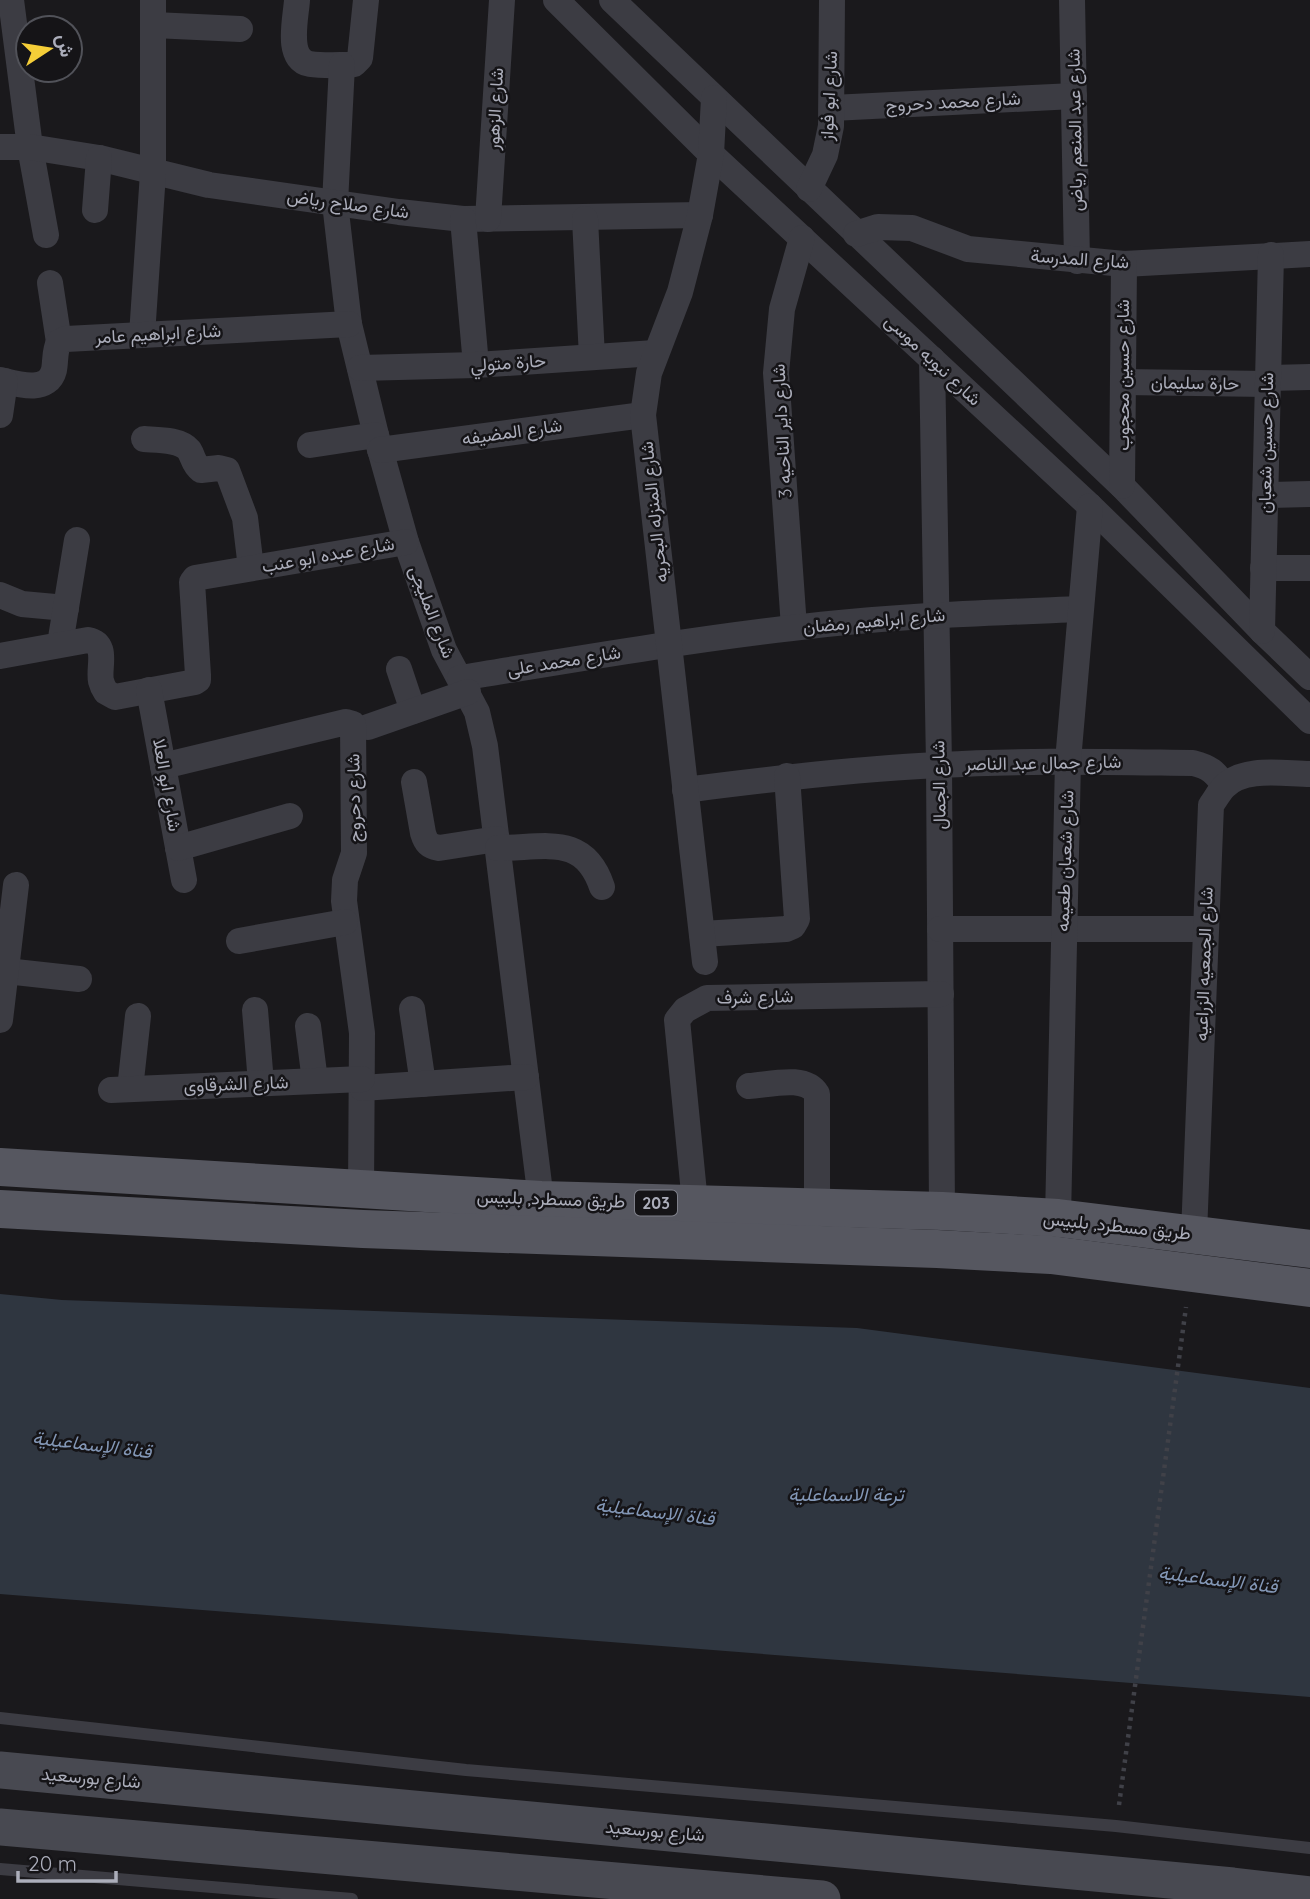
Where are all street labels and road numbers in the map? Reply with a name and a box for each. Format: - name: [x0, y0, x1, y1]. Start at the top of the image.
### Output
- street label: شارع عبد المنعم رياض: [1062, 49, 1088, 211]
- street label: شارع ابو فواز: [815, 50, 843, 143]
- street label: شارع الزهور: [481, 67, 509, 152]
- street label: شارع محمد دحروج: [885, 86, 1021, 118]
- street label: شارع صلاح رياض: [285, 184, 411, 224]
- street label: شارع المدرسة: [1030, 244, 1130, 274]
- street label: شارع حسين محجوب: [1111, 299, 1135, 451]
- street label: شارع نبويه موسى: [880, 309, 986, 411]
- street label: شارع ابراهيم عامر: [93, 319, 222, 349]
- street label: حارة متولي: [469, 348, 547, 381]
- street label: شارع داير الناحيه 3: [766, 363, 798, 499]
- street label: حارة سليمان: [1151, 370, 1239, 395]
- street label: شارع حسين شعبان: [1253, 372, 1279, 514]
- street label: شارع المضيفه: [460, 413, 564, 451]
- street label: شارع المنزله البحريه: [635, 440, 673, 584]
- street label: شارع عبده ابو عنب: [260, 532, 396, 578]
- street label: شارع المليجى: [403, 562, 461, 662]
- street label: شارع ابراهيم رمضان: [802, 603, 946, 639]
- street label: شارع محمد على: [506, 640, 622, 682]
- street label: شارع ابو العلا: [147, 737, 187, 833]
- street label: شارع الجمال: [926, 740, 952, 830]
- street label: شارع جمال عبد الناصر: [963, 750, 1122, 776]
- street label: شارع دحروج: [341, 754, 367, 842]
- street label: شارع شعبان طعيمه: [1051, 790, 1079, 932]
- street label: شارع الجمعيه الزراعيه: [1189, 886, 1219, 1042]
- street label: شارع شرف: [716, 984, 794, 1010]
- street label: شارع الشرقاوى: [183, 1070, 289, 1098]
- street label: طريق مسطرد, بلبيس: [476, 1184, 626, 1213]
- road number: 203: [635, 1190, 677, 1216]
- street label: طريق مسطرد, بلبيس: [1042, 1206, 1192, 1245]
- street label: شارع بورسعيد: [40, 1762, 142, 1794]
- street label: شارع بورسعيد: [604, 1815, 706, 1847]

